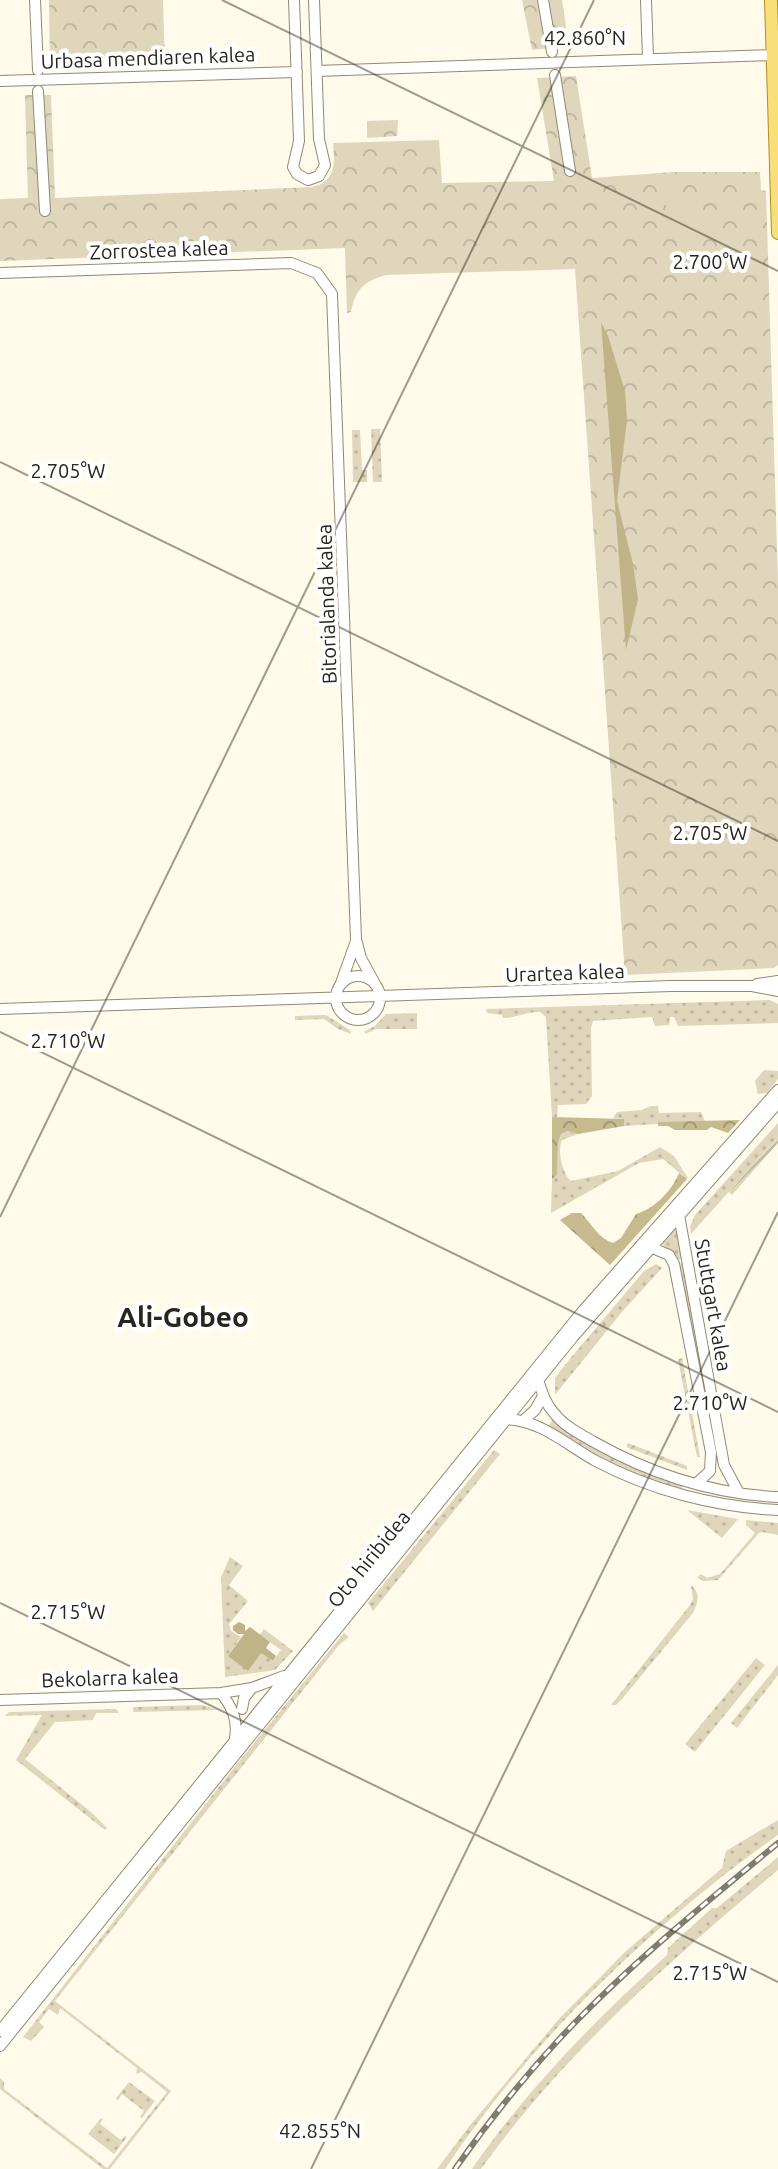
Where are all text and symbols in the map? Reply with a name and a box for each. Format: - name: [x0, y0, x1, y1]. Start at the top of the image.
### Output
- text: 42.860°N: [544, 26, 626, 49]
- street label: Urbasa mendiaren kalea: [40, 42, 256, 73]
- street label: Zorrostea kalea: [89, 236, 229, 263]
- text: 2.700°W: [673, 250, 747, 273]
- text: 2.705°W: [31, 459, 105, 482]
- street label: Bitorialanda kalea: [312, 524, 341, 685]
- text: 2.705°W: [673, 821, 747, 844]
- street label: Urartea kalea: [505, 959, 625, 986]
- text: 2.710°W: [31, 1029, 105, 1052]
- street label: Stuttgart kalea: [691, 1237, 736, 1373]
- district label: Ali-Gobeo: [117, 1301, 249, 1332]
- text: 2.710°W: [673, 1391, 747, 1414]
- street label: Oto hiribidea: [323, 1506, 415, 1612]
- text: 2.715°W: [31, 1600, 105, 1623]
- street label: Bekolarra kalea: [41, 1664, 179, 1691]
- text: 2.715°W: [673, 1961, 747, 1984]
- text: 42.855°N: [279, 2119, 361, 2142]

